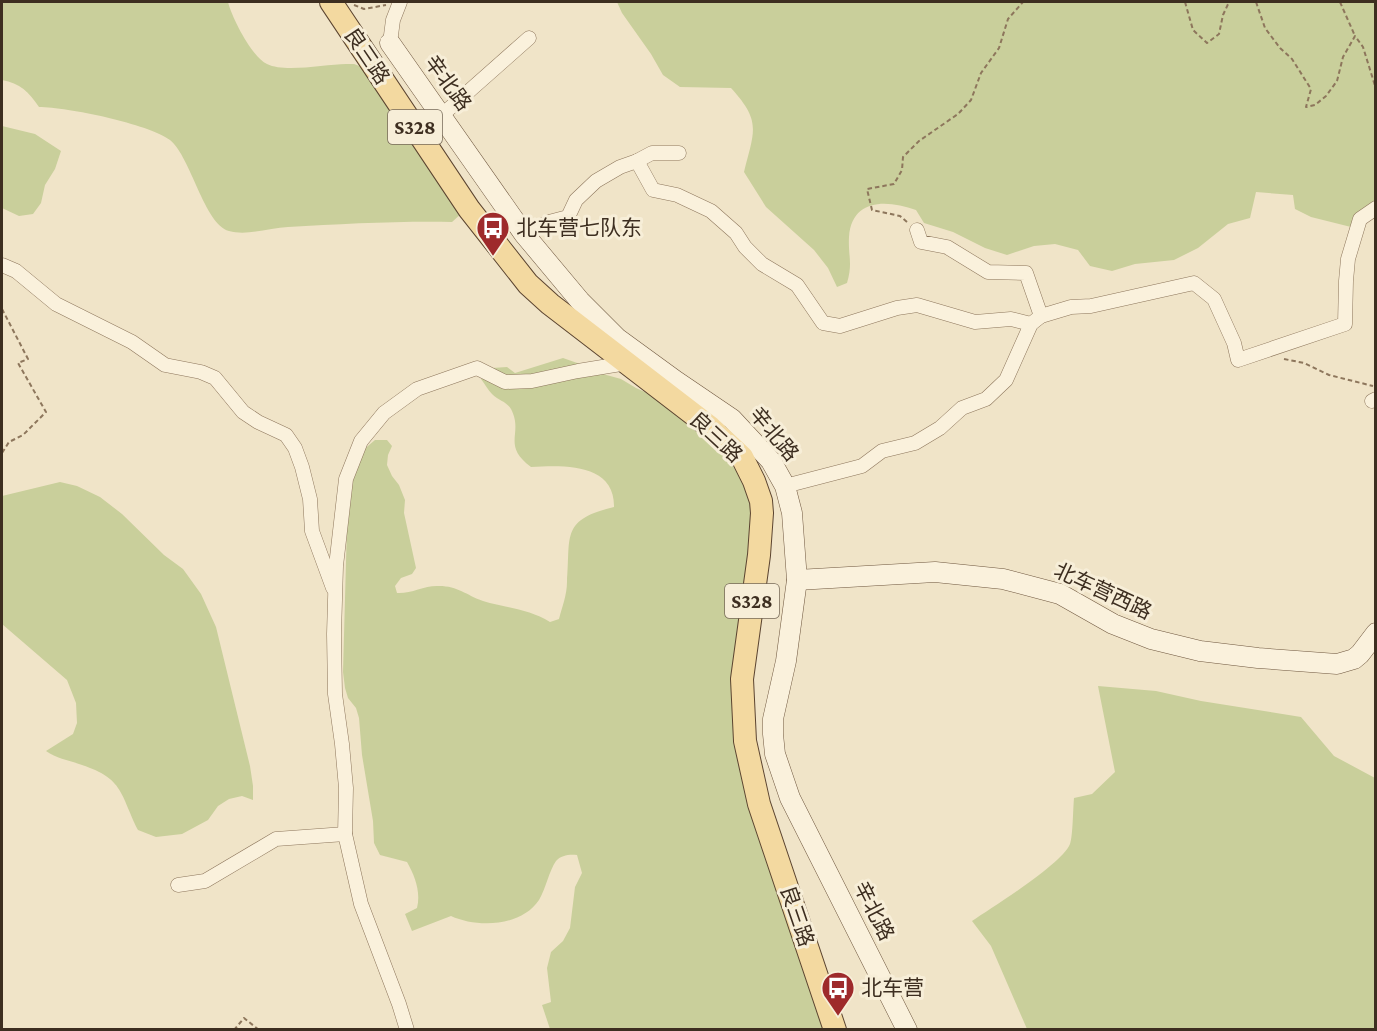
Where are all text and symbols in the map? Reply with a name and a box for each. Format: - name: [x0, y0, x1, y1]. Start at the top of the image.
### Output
- street label: 良三路: [339, 23, 395, 89]
- street label: 辛北路: [420, 50, 476, 116]
- road number: S328: [388, 110, 442, 144]
- bus stop icon: 北车营七队东: [475, 210, 511, 257]
- place label: 北车营七队东: [516, 216, 642, 240]
- street label: 辛北路: [745, 402, 803, 466]
- street label: 良三路: [685, 407, 747, 467]
- street label: 北车营西路: [1050, 558, 1156, 624]
- road number: S328: [725, 584, 779, 618]
- street label: 辛北路: [849, 877, 899, 945]
- street label: 良三路: [775, 882, 819, 950]
- bus stop icon: 北车营: [820, 970, 856, 1017]
- place label: 北车营: [861, 976, 924, 1000]

